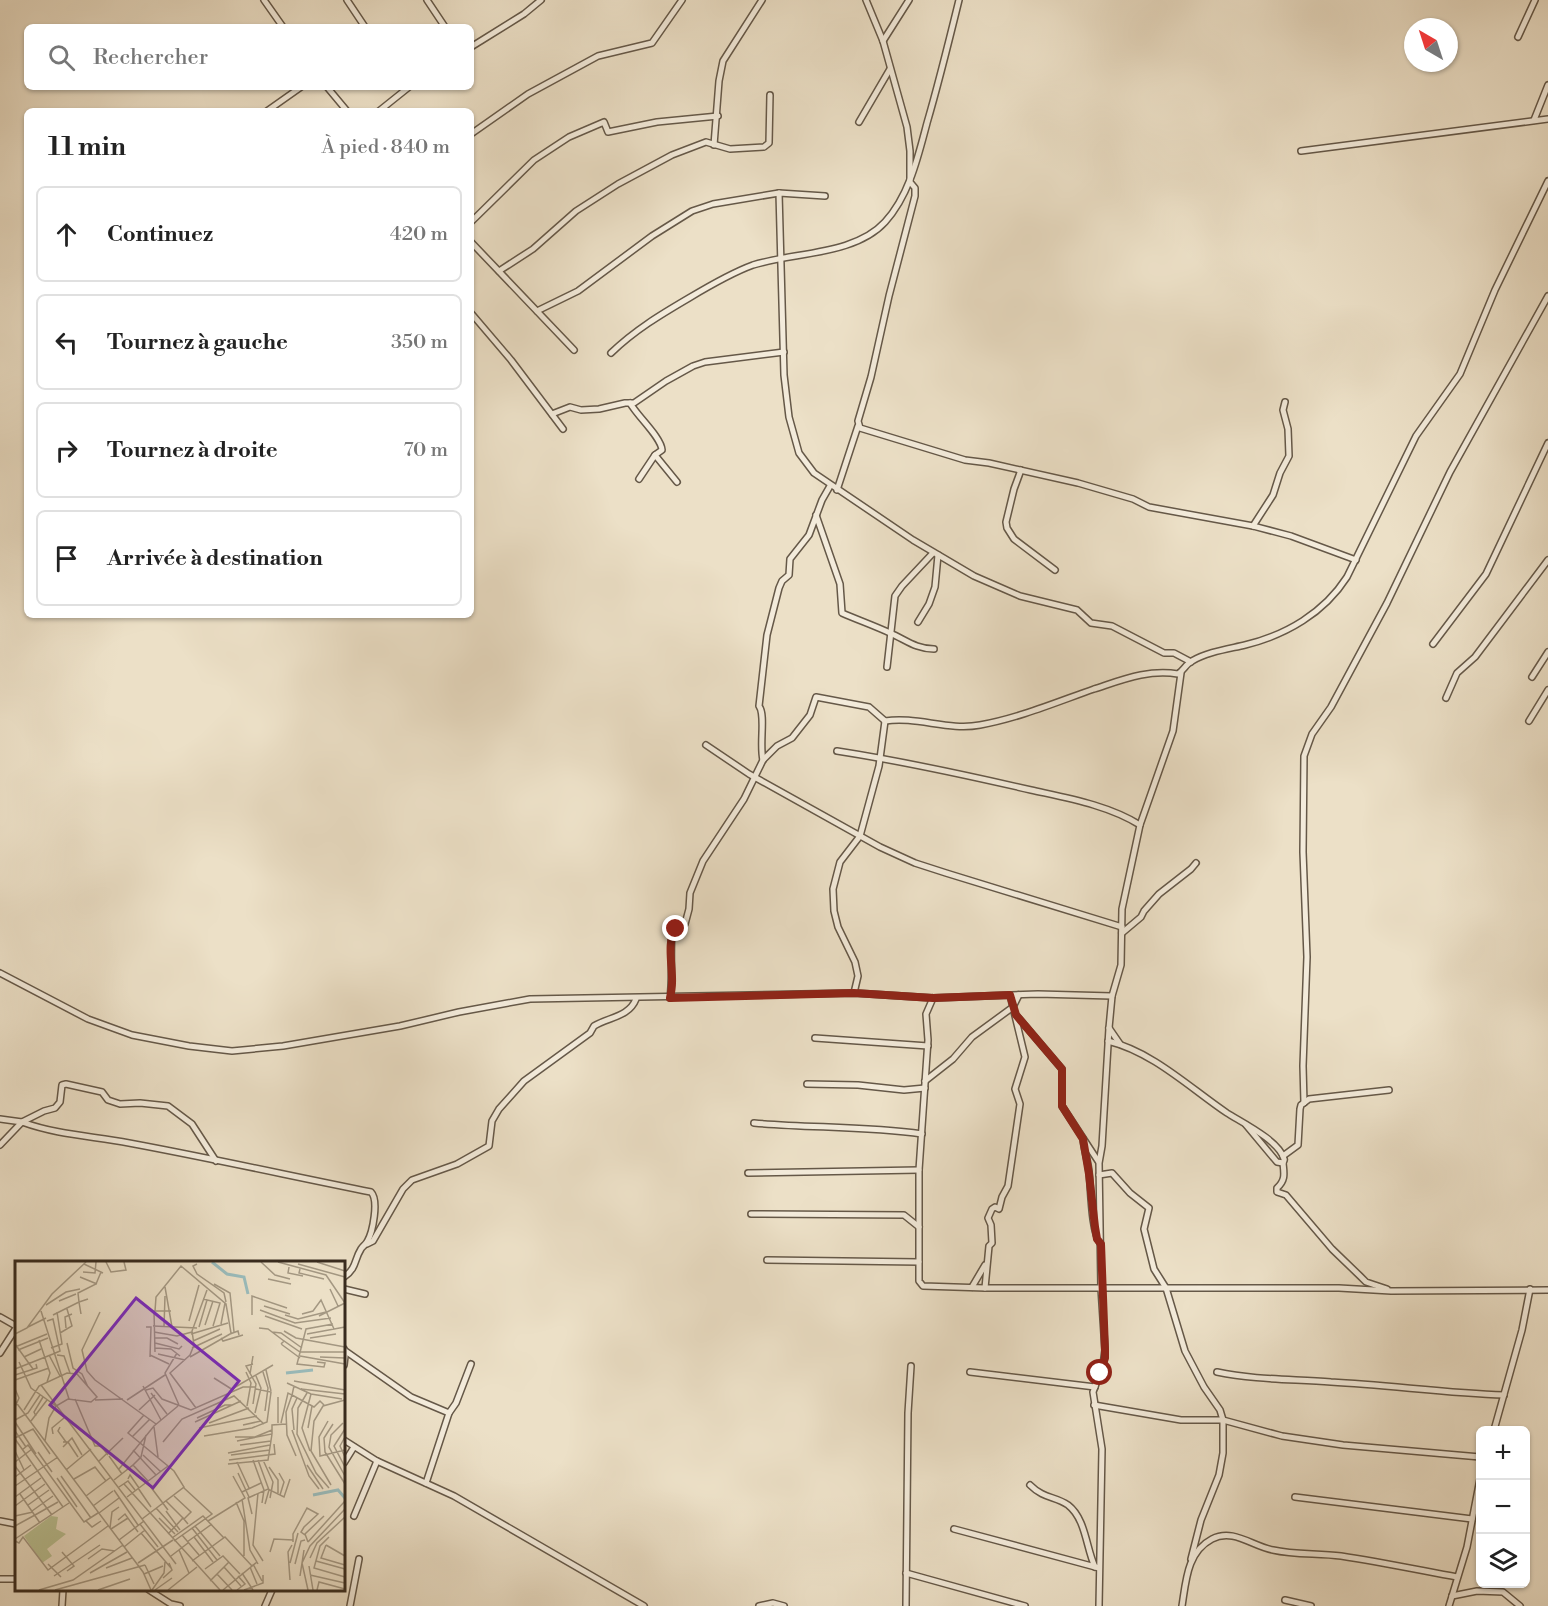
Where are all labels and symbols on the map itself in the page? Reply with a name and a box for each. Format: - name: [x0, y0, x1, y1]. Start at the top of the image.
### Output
- north arrow: [1404, 18, 1458, 72]
- route end: [662, 915, 688, 941]
- inset map: [15, 1261, 345, 1591]
- route start: [1086, 1359, 1112, 1385]

